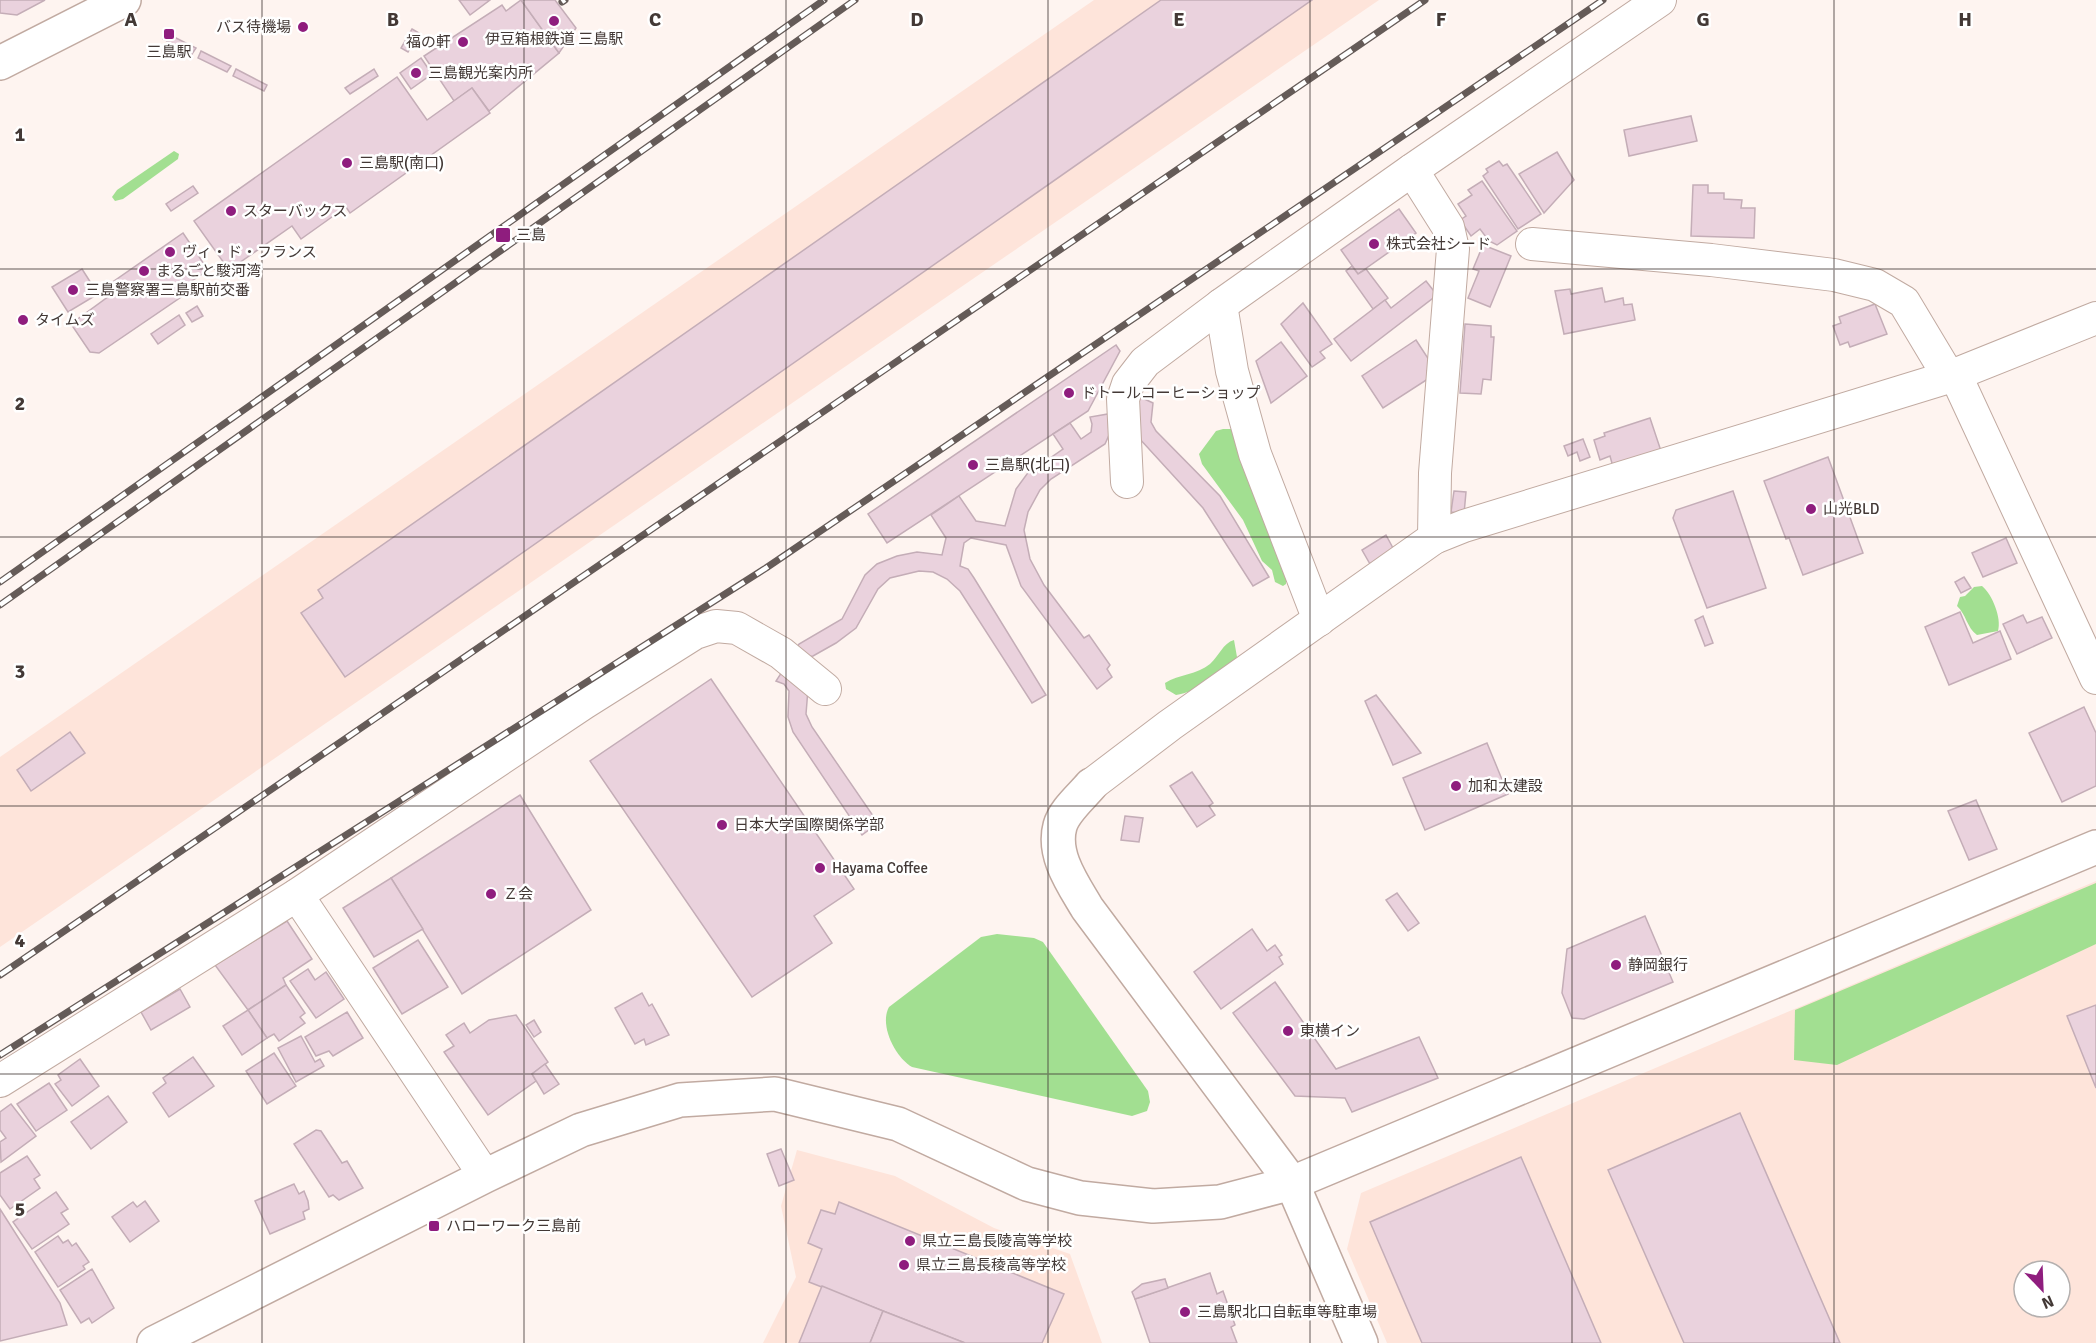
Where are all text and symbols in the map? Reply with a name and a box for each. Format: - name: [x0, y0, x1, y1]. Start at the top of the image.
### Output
- text: A: [125, 7, 138, 32]
- text: B: [387, 7, 399, 32]
- text: C: [649, 7, 661, 32]
- text: D: [910, 7, 924, 32]
- text: E: [1173, 7, 1185, 32]
- text: F: [1436, 7, 1447, 32]
- text: G: [1696, 7, 1710, 32]
- text: H: [1958, 7, 1972, 32]
- marker: 伊豆箱根鉄道 三島駅: [547, 14, 561, 28]
- place label: バス待機場: [216, 18, 291, 36]
- marker: バス待機場: [296, 20, 310, 34]
- marker: 三島駅: [162, 27, 176, 41]
- place label: 伊豆箱根鉄道 三島駅: [485, 30, 623, 48]
- place label: 福の軒: [406, 33, 451, 51]
- marker: 福の軒: [456, 35, 470, 49]
- place label: 三島駅: [146, 43, 192, 61]
- place label: 三島観光案内所: [428, 64, 533, 82]
- marker: 三島観光案内所: [409, 66, 423, 80]
- text: 1: [15, 122, 26, 147]
- place label: 三島駅(南口): [359, 154, 444, 172]
- marker: 三島駅(南口): [340, 156, 354, 170]
- place label: スターバックス: [243, 202, 347, 220]
- marker: スターバックス: [224, 204, 238, 218]
- marker: 三島: [494, 226, 512, 244]
- place label: 三島: [516, 226, 546, 244]
- place label: 株式会社シード: [1386, 235, 1491, 253]
- marker: 株式会社シード: [1367, 237, 1381, 251]
- place label: ヴィ・ド・フランス: [182, 243, 317, 261]
- marker: ヴィ・ド・フランス: [163, 245, 177, 259]
- place label: まるごと駿河湾: [156, 262, 261, 280]
- marker: まるごと駿河湾: [137, 264, 151, 278]
- place label: 三島警察署三島駅前交番: [85, 281, 250, 299]
- marker: 三島警察署三島駅前交番: [66, 283, 80, 297]
- place label: タイムズ: [35, 311, 95, 329]
- marker: タイムズ: [16, 313, 30, 327]
- place label: ドトールコーヒーショップ: [1081, 384, 1260, 402]
- marker: ドトールコーヒーショップ: [1062, 386, 1076, 400]
- text: 2: [15, 391, 25, 416]
- place label: 三島駅(北口): [985, 456, 1070, 474]
- marker: 三島駅(北口): [966, 458, 980, 472]
- place label: 山光BLD: [1823, 500, 1879, 518]
- marker: 山光BLD: [1804, 502, 1818, 516]
- text: 3: [15, 659, 25, 684]
- place label: 加和太建設: [1468, 777, 1543, 795]
- marker: 加和太建設: [1449, 779, 1463, 793]
- place label: 日本大学国際関係学部: [734, 816, 884, 834]
- marker: 日本大学国際関係学部: [715, 818, 729, 832]
- place label: Hayama Coffee: [832, 859, 928, 877]
- marker: Hayama Coffee: [813, 861, 827, 875]
- place label: Ｚ会: [503, 885, 533, 903]
- marker: Ｚ会: [484, 887, 498, 901]
- text: 4: [15, 928, 26, 953]
- place label: 静岡銀行: [1628, 956, 1688, 974]
- marker: 静岡銀行: [1609, 958, 1623, 972]
- place label: 東横イン: [1300, 1022, 1360, 1040]
- marker: 東横イン: [1281, 1024, 1295, 1038]
- text: 5: [15, 1197, 25, 1222]
- place label: ハローワーク三島前: [446, 1217, 581, 1235]
- marker: ハローワーク三島前: [427, 1219, 441, 1233]
- place label: 県立三島長陵高等学校: [922, 1232, 1072, 1250]
- marker: 県立三島長陵高等学校: [903, 1234, 917, 1248]
- place label: 県立三島長稜高等学校: [916, 1256, 1066, 1274]
- marker: 県立三島長稜高等学校: [897, 1258, 911, 1272]
- north arrow: [2012, 1259, 2072, 1319]
- text: N: [2038, 1291, 2057, 1313]
- place label: 三島駅北口自転車等駐車場: [1197, 1303, 1377, 1321]
- marker: 三島駅北口自転車等駐車場: [1178, 1305, 1192, 1319]

